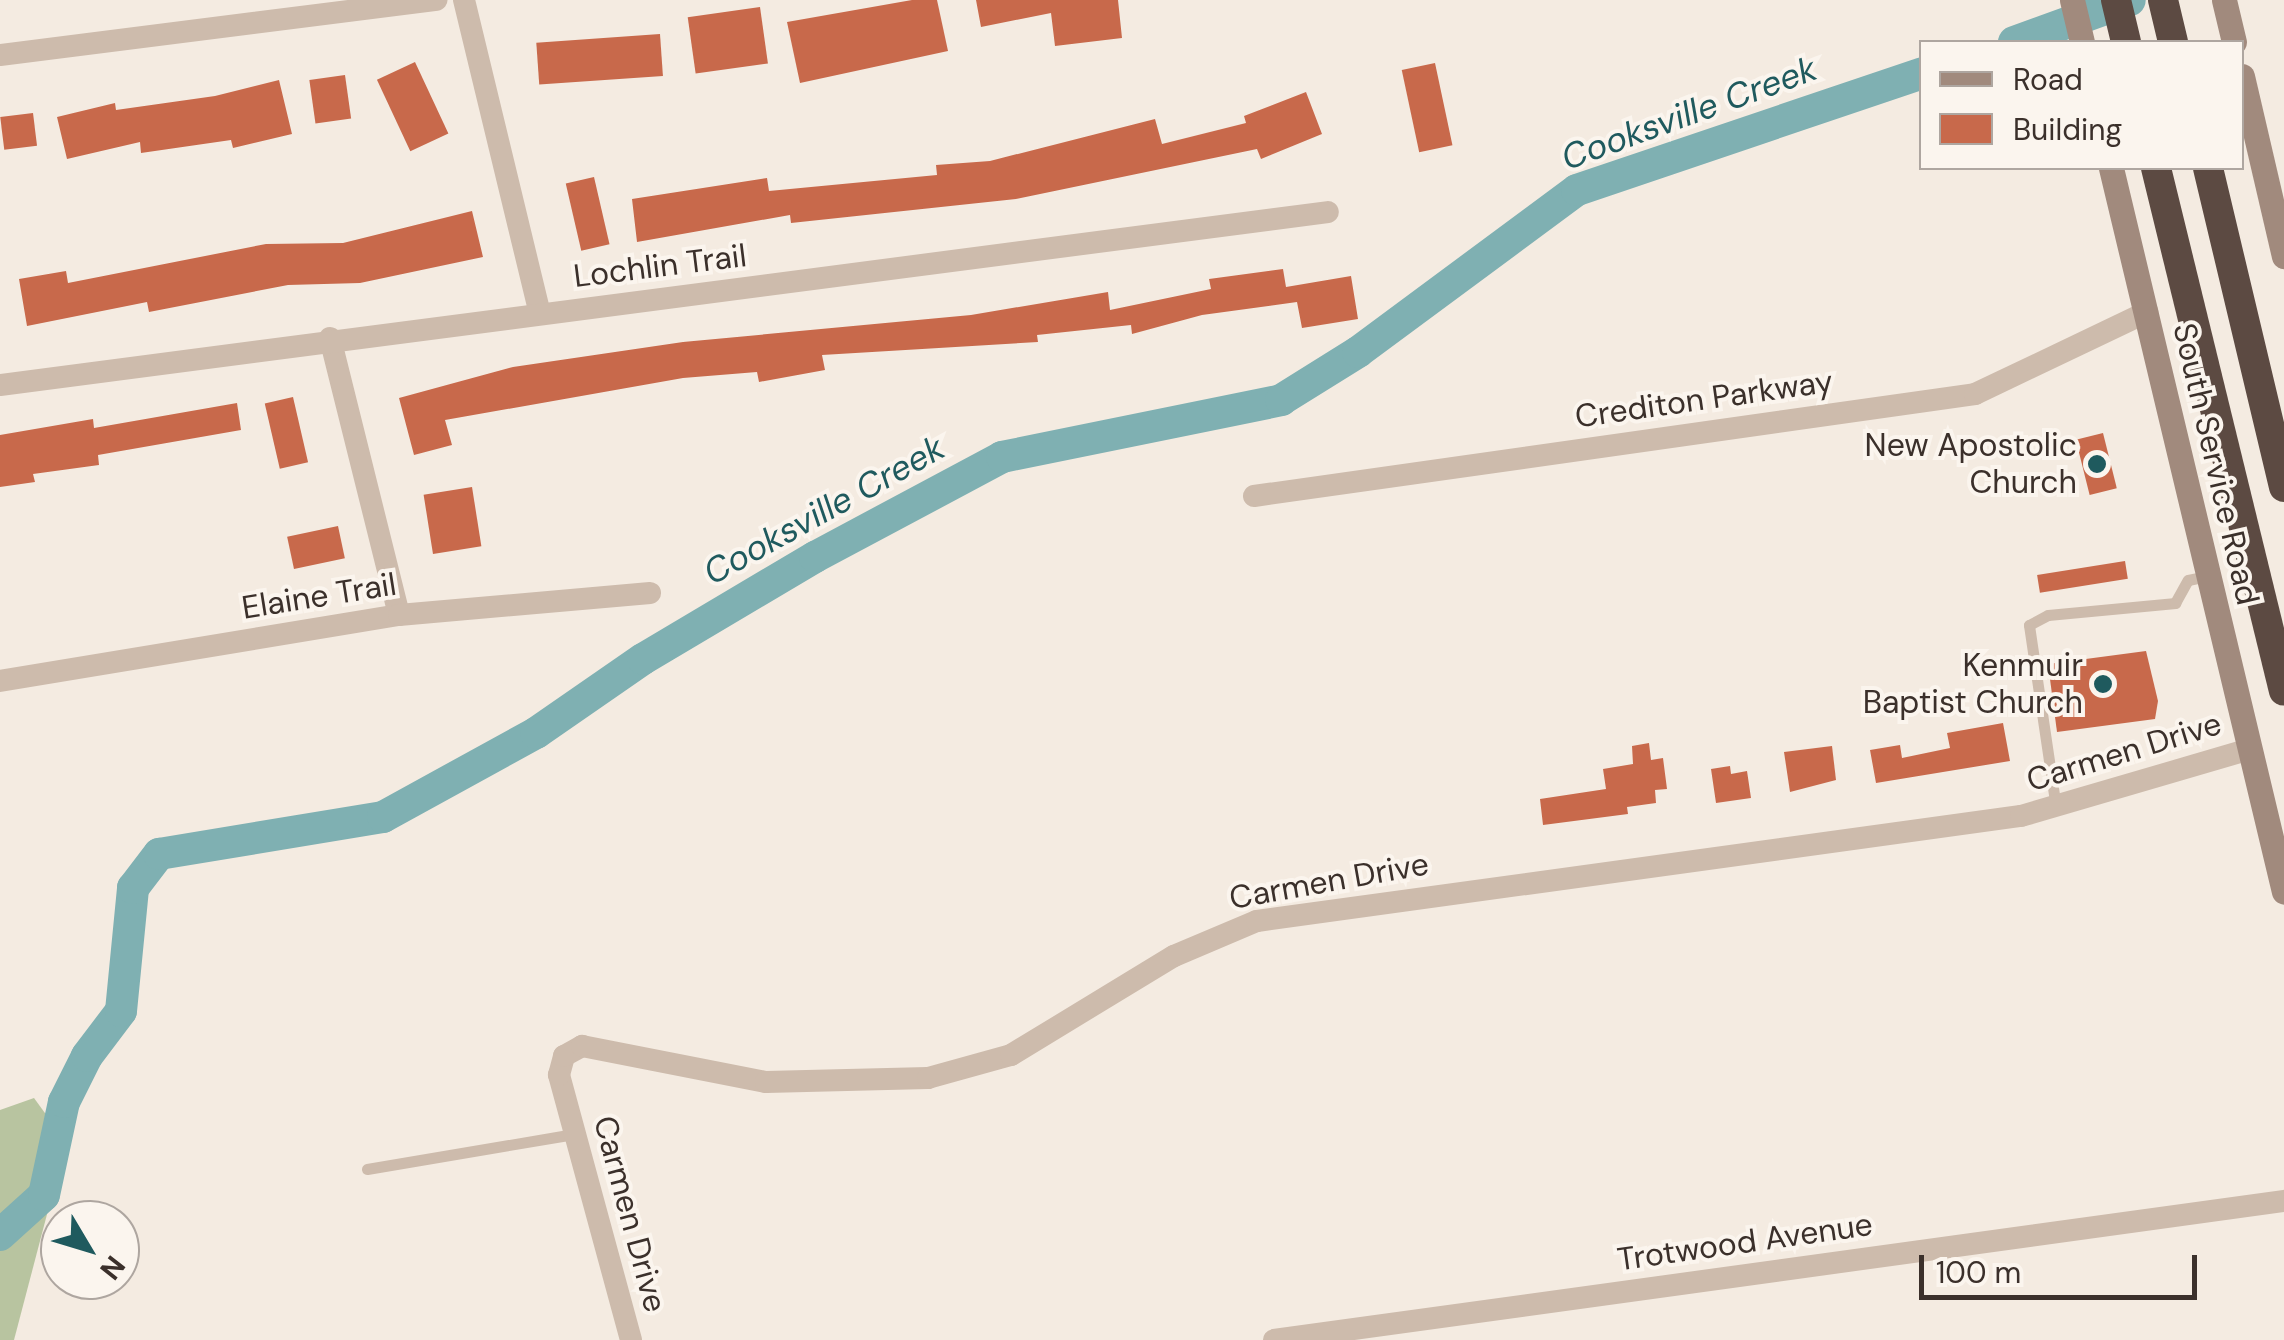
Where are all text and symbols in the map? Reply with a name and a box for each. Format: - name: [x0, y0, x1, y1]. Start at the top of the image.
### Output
- legend: [1919, 40, 2244, 170]
- water label: Cooksville Creek: [1555, 47, 1823, 179]
- text: Road: [2013, 60, 2083, 99]
- text: Building: [2013, 110, 2122, 149]
- street label: Lochlin Trail: [571, 236, 749, 296]
- street label: South Service Road: [2165, 319, 2267, 609]
- street label: Crediton Parkway: [1573, 362, 1835, 436]
- water label: Cooksville Creek: [696, 426, 952, 594]
- place label: New Apostolic Church: [1865, 427, 2077, 502]
- marker: New Apostolic Church: [2086, 453, 2108, 475]
- street label: Elaine Trail: [239, 565, 399, 627]
- place label: Kenmuir Baptist Church: [1863, 647, 2083, 722]
- marker: Kenmuir Baptist Church: [2092, 673, 2114, 695]
- street label: Carmen Drive: [2022, 704, 2226, 800]
- street label: Carmen Drive: [1226, 845, 1432, 917]
- street label: Carmen Drive: [585, 1112, 675, 1316]
- north arrow: [40, 1200, 140, 1300]
- street label: Trotwood Avenue: [1615, 1205, 1875, 1279]
- scale bar: [1924, 1235, 2202, 1297]
- text: N: [92, 1248, 133, 1287]
- text: 100 m: [1936, 1253, 2021, 1292]

